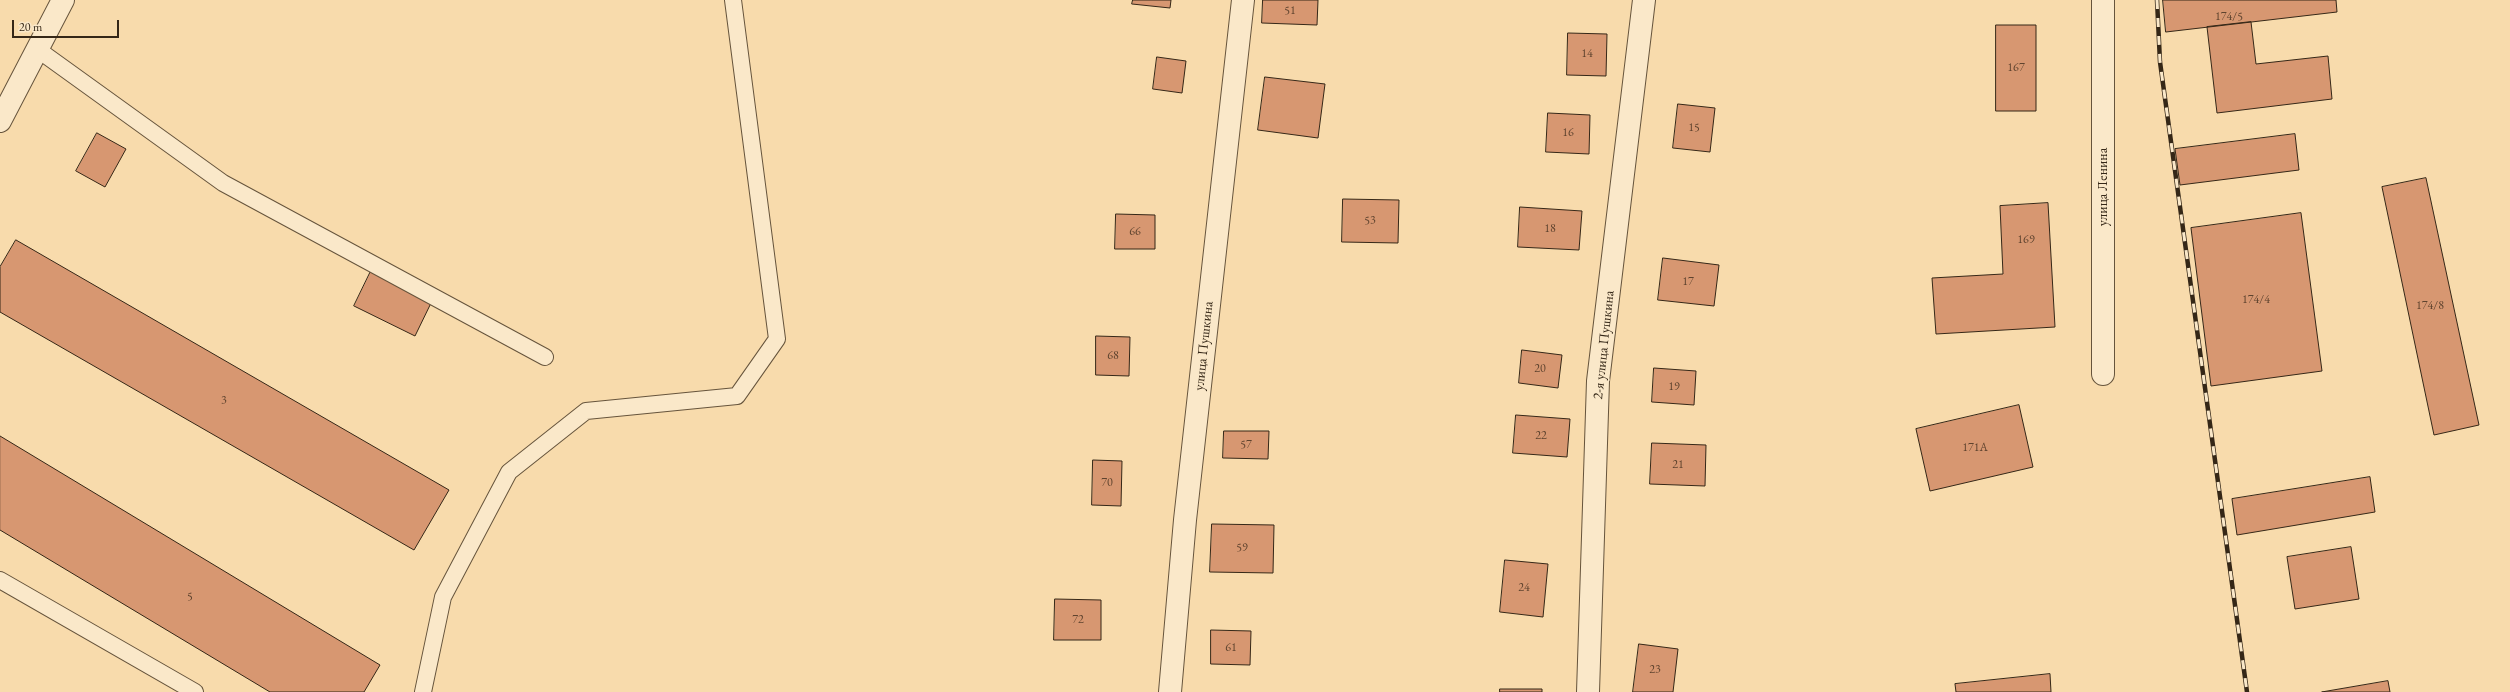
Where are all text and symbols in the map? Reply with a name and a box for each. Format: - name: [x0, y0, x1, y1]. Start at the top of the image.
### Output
- house number: 51: [1284, 4, 1296, 18]
- house number: 174/5: [2215, 10, 2243, 24]
- scale bar: [14, 12, 121, 38]
- text: 20 m: [19, 19, 42, 35]
- house number: 14: [1581, 47, 1593, 61]
- house number: 167: [2007, 61, 2025, 75]
- house number: 15: [1688, 121, 1700, 135]
- house number: 16: [1562, 126, 1574, 140]
- street label: улица Ленина: [2095, 148, 2111, 226]
- house number: 53: [1364, 214, 1376, 228]
- house number: 18: [1544, 222, 1556, 236]
- house number: 66: [1129, 225, 1141, 239]
- house number: 169: [2017, 233, 2035, 247]
- house number: 17: [1682, 275, 1694, 289]
- street label: 2-я улица Пушкина: [1590, 290, 1618, 400]
- house number: 174/4: [2242, 293, 2270, 307]
- house number: 174/8: [2416, 299, 2444, 313]
- street label: улица Пушкина: [1191, 300, 1217, 392]
- house number: 68: [1107, 349, 1119, 363]
- house number: 20: [1534, 362, 1546, 376]
- house number: 19: [1668, 380, 1680, 394]
- house number: 3: [221, 394, 227, 408]
- house number: 22: [1535, 429, 1547, 443]
- house number: 57: [1240, 438, 1252, 452]
- house number: 171А: [1962, 441, 1988, 455]
- house number: 21: [1672, 458, 1684, 472]
- house number: 70: [1101, 476, 1113, 490]
- house number: 59: [1236, 541, 1248, 555]
- house number: 24: [1518, 581, 1530, 595]
- house number: 5: [187, 590, 193, 604]
- house number: 72: [1072, 613, 1084, 627]
- house number: 61: [1225, 641, 1237, 655]
- house number: 23: [1649, 663, 1661, 677]

